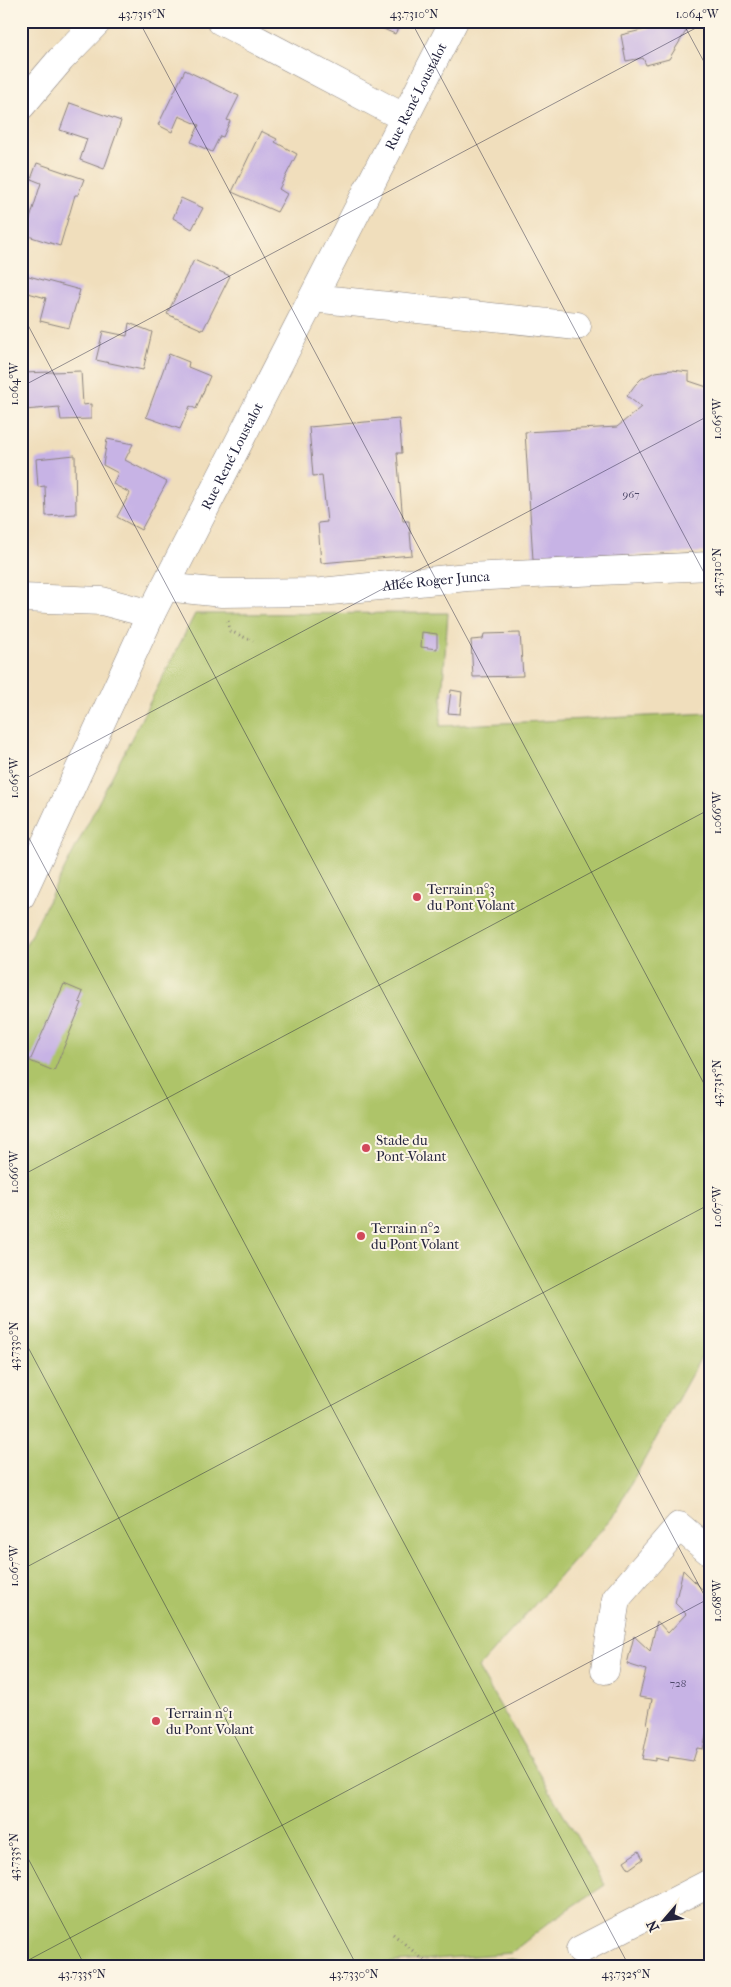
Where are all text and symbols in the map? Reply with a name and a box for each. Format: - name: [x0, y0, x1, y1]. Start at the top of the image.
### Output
- text: 43.7315°N: [118, 7, 166, 21]
- text: 43.7310°N: [390, 7, 438, 21]
- text: 1.064°W: [676, 7, 720, 21]
- street label: Rue René Loustalot: [381, 40, 451, 153]
- text: 1.064°W: [7, 361, 21, 405]
- text: 1.065°W: [710, 397, 724, 440]
- street label: Rue René Loustalot: [198, 400, 267, 513]
- house number: 967: [623, 488, 639, 501]
- text: 43.7310°N: [710, 548, 724, 596]
- street label: Allée Roger Junca: [381, 568, 491, 595]
- text: 1.065°W: [7, 756, 21, 799]
- text: 1.066°W: [710, 791, 724, 834]
- place label: Terrain n°3 du Pont Volant: [427, 881, 515, 914]
- marker: Terrain n°3 du Pont Volant: [411, 891, 423, 903]
- text: 43.7315°N: [710, 1059, 724, 1107]
- place label: Stade du Pont-Volant: [376, 1132, 446, 1165]
- marker: Stade du Pont-Volant: [360, 1142, 372, 1154]
- text: 1.066°W: [7, 1150, 21, 1193]
- text: 1.067°W: [710, 1185, 724, 1228]
- place label: Terrain n°2 du Pont Volant: [371, 1220, 459, 1253]
- marker: Terrain n°2 du Pont Volant: [355, 1230, 367, 1242]
- text: 43.7330°N: [7, 1321, 21, 1371]
- text: 1.067°W: [7, 1544, 21, 1587]
- text: 1.068°W: [710, 1579, 724, 1622]
- house number: 728: [670, 1677, 686, 1690]
- place label: Terrain n°1 du Pont Volant: [166, 1705, 254, 1738]
- marker: Terrain n°1 du Pont Volant: [150, 1715, 162, 1727]
- text: 43.7335°N: [7, 1833, 21, 1881]
- north arrow: [638, 1894, 688, 1944]
- text: N: [643, 1917, 663, 1935]
- text: 43.7335°N: [58, 1967, 106, 1981]
- text: 43.7330°N: [329, 1967, 379, 1981]
- text: 43.7325°N: [601, 1967, 651, 1981]

